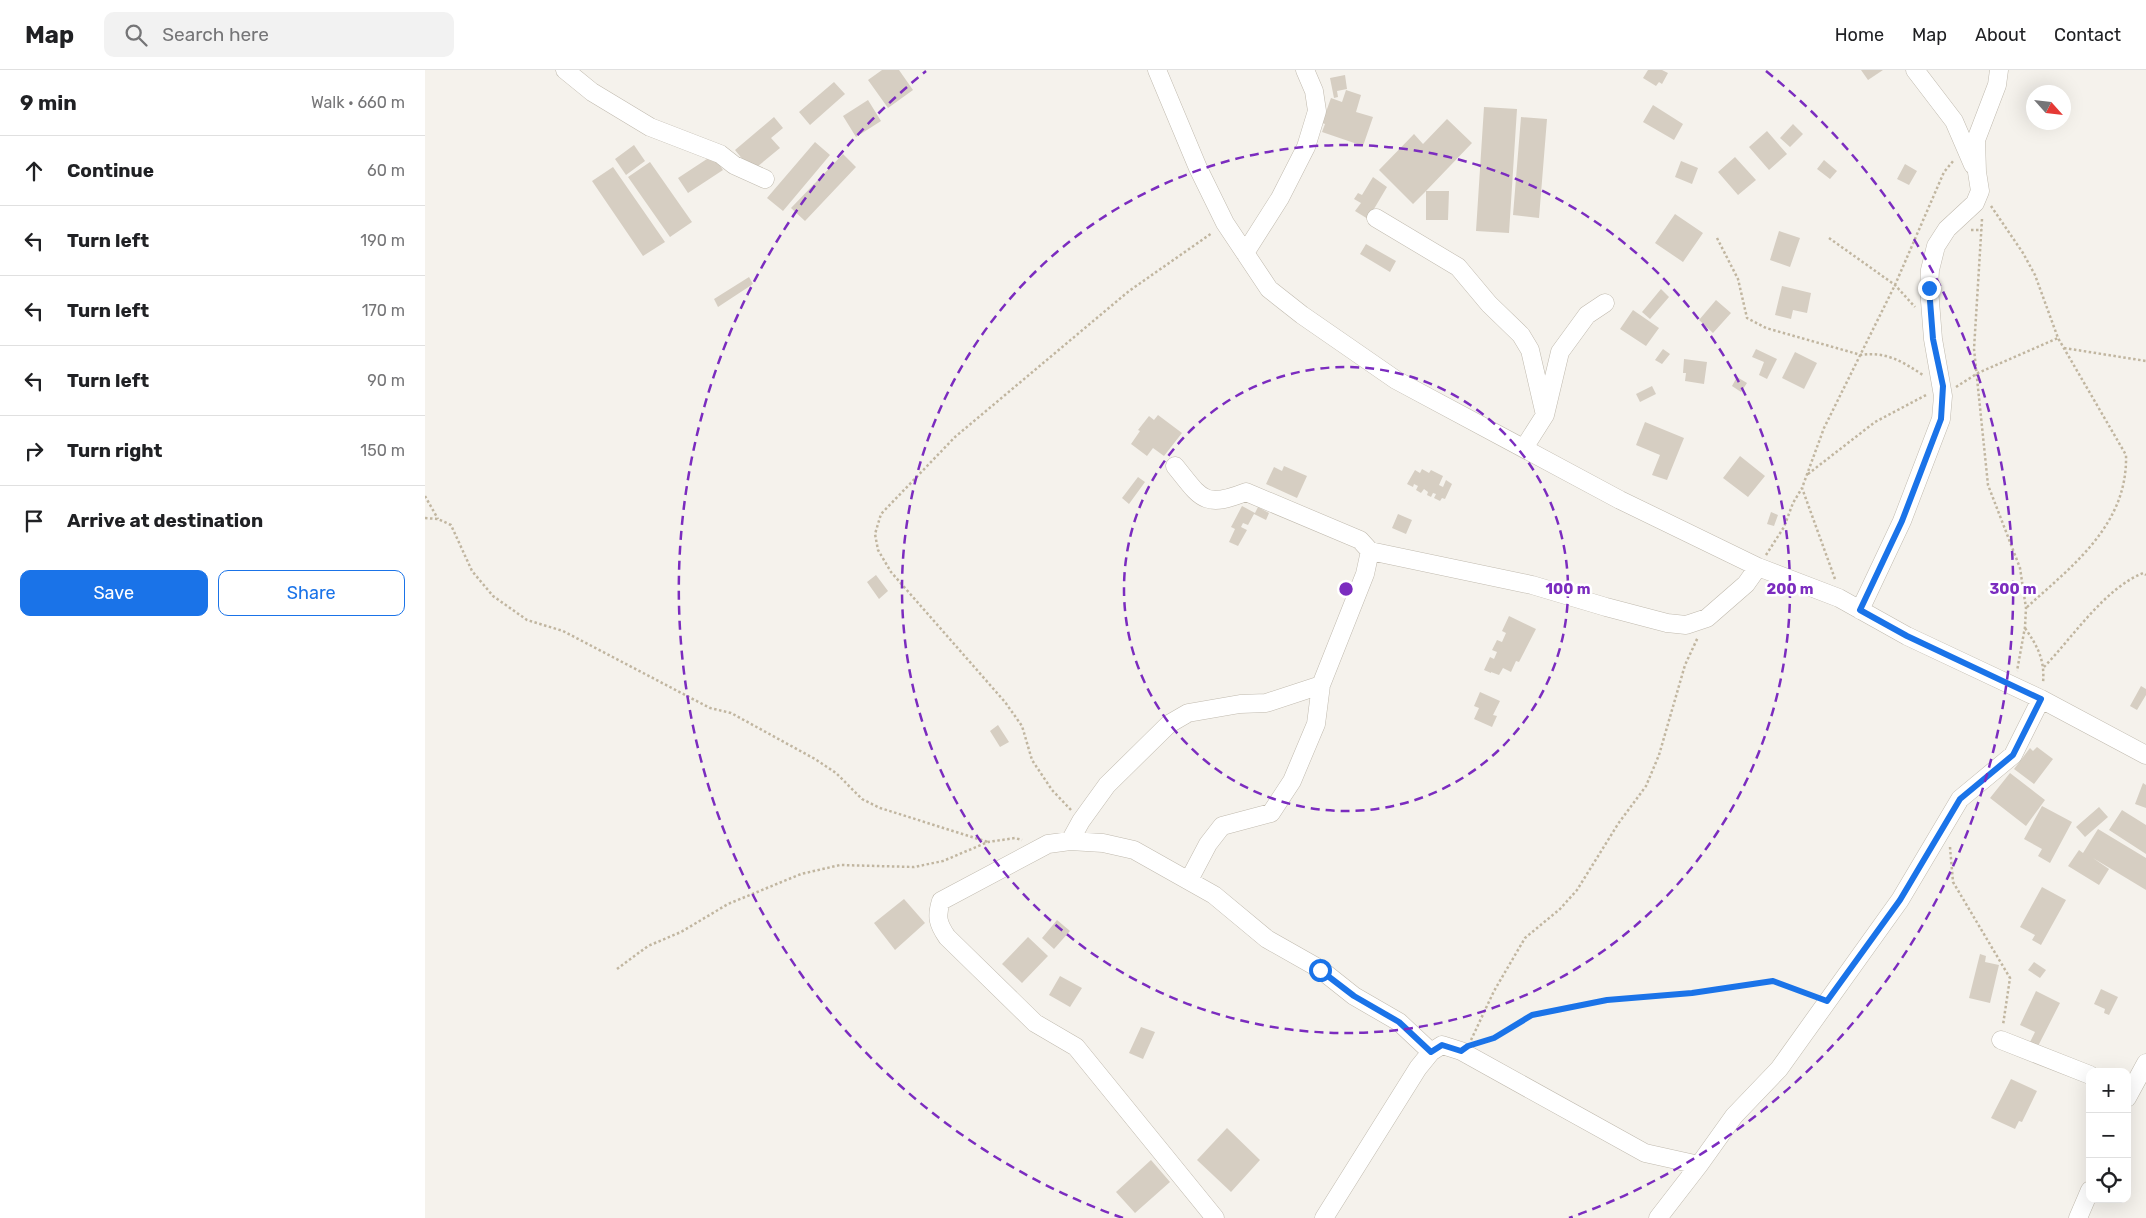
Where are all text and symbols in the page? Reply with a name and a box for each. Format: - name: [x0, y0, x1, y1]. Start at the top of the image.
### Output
- search box: [104, 12, 454, 57]
- text: Map: [25, 21, 74, 49]
- icon: search: [122, 21, 150, 49]
- text: Search here: [162, 23, 269, 46]
- text: Home: [1835, 24, 1884, 46]
- text: Map: [1912, 24, 1947, 46]
- text: About: [1975, 24, 2026, 46]
- text: Contact: [2054, 24, 2121, 46]
- north arrow: [2026, 85, 2071, 130]
- text: 9 min: [20, 90, 77, 115]
- text: Walk · 660 m: [311, 93, 405, 112]
- icon: ahead: [20, 157, 48, 185]
- text: Continue: [67, 159, 154, 182]
- text: 60 m: [367, 161, 405, 180]
- icon: left: [20, 227, 48, 255]
- text: Turn left: [67, 229, 149, 252]
- text: 190 m: [360, 231, 405, 250]
- route end: [1918, 277, 1941, 300]
- icon: left: [20, 297, 48, 325]
- text: Turn left: [67, 299, 149, 322]
- text: 170 m: [362, 301, 405, 320]
- icon: left: [20, 367, 48, 395]
- text: Turn left: [67, 369, 149, 392]
- text: 90 m: [367, 371, 405, 390]
- icon: right: [20, 437, 48, 465]
- text: Turn right: [67, 439, 162, 462]
- text: 150 m: [360, 441, 405, 460]
- icon: arrive: [20, 507, 48, 535]
- text: Arrive at destination: [67, 509, 263, 532]
- button: Save: [20, 570, 208, 616]
- button: Share: [218, 570, 405, 616]
- centre of rings: [1337, 580, 1355, 598]
- text: 100 m: [1546, 580, 1590, 598]
- text: 200 m: [1766, 580, 1814, 598]
- text: 300 m: [1989, 580, 2037, 598]
- route start: [1309, 959, 1332, 982]
- map controls: [2086, 1068, 2131, 1203]
- button: +: [2086, 1068, 2131, 1113]
- button: −: [2086, 1113, 2131, 1158]
- button: locate: [2086, 1158, 2131, 1203]

